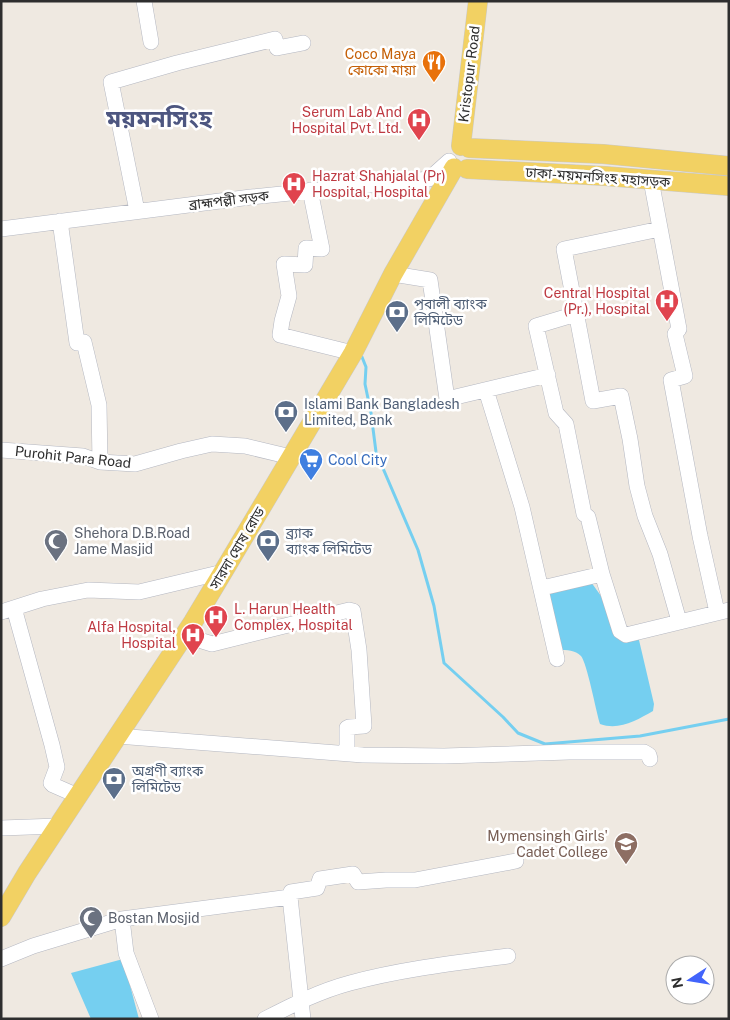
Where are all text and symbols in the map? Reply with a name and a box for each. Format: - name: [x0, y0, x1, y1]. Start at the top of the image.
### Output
- street label: Kristopur Road: [455, 25, 483, 123]
- place label: Coco Maya কোকো মায়া: [345, 46, 416, 78]
- restaurant icon: Coco Maya কোকো মায়া: [421, 49, 447, 83]
- district label: ময়মনসিংহ: [105, 104, 213, 132]
- place label: Serum Lab And Hospital Pvt. Ltd.: [292, 104, 402, 136]
- hospital icon: Serum Lab And Hospital Pvt. Ltd.: [406, 107, 432, 141]
- street label: ঢাকা-ময়মনসিংহ মহাসড়ক: [524, 164, 672, 190]
- place label: Hazrat Shahjalal (Pr) Hospital, Hospital: [312, 168, 446, 200]
- hospital icon: Hazrat Shahjalal (Pr) Hospital, Hospital: [281, 171, 307, 205]
- street label: ব্রাহ্মপল্লী সড়ক: [187, 187, 271, 213]
- place label: Central Hospital (Pr.), Hospital: [544, 285, 650, 317]
- hospital icon: Central Hospital (Pr.), Hospital: [654, 288, 680, 322]
- place label: পূবালী ব্যাংক লিমিটেড: [413, 296, 487, 328]
- bank icon: পূবালী ব্যাংক লিমিটেড: [384, 299, 410, 333]
- place label: Islami Bank Bangladesh Limited, Bank: [304, 396, 460, 428]
- bank icon: Islami Bank Bangladesh Limited, Bank: [273, 399, 299, 433]
- street label: Purohit Para Road: [14, 443, 132, 471]
- supermarket icon: Cool City: [298, 447, 324, 481]
- place label: Cool City: [328, 452, 388, 468]
- street label: সারদা ঘোষ রোড: [206, 503, 268, 593]
- place label: Shehora D.B.Road Jame Masjid: [74, 525, 190, 557]
- place label: ব্র্যাক ব্যাংক লিমিটেড: [285, 525, 373, 557]
- mosque icon: Shehora D.B.Road Jame Masjid: [43, 528, 69, 562]
- bank icon: ব্র্যাক ব্যাংক লিমিটেড: [255, 528, 281, 562]
- place label: L. Harun Health Complex, Hospital: [234, 601, 353, 633]
- hospital icon: L. Harun Health Complex, Hospital: [203, 604, 229, 638]
- place label: Alfa Hospital, Hospital: [87, 619, 176, 651]
- hospital icon: Alfa Hospital, Hospital: [180, 622, 206, 656]
- place label: অগ্রণী ব্যাংক লিমিটেড: [131, 763, 204, 795]
- bank icon: অগ্রণী ব্যাংক লিমিটেড: [101, 766, 127, 800]
- place label: Mymensingh Girls' Cadet College: [487, 828, 608, 860]
- school or university icon: Mymensingh Girls' Cadet College: [613, 831, 639, 865]
- mosque icon: Bostan Mosjid: [78, 905, 104, 939]
- place label: Bostan Mosjid: [108, 910, 200, 926]
- north arrow: [665, 955, 715, 1005]
- text: N: [668, 976, 686, 990]

